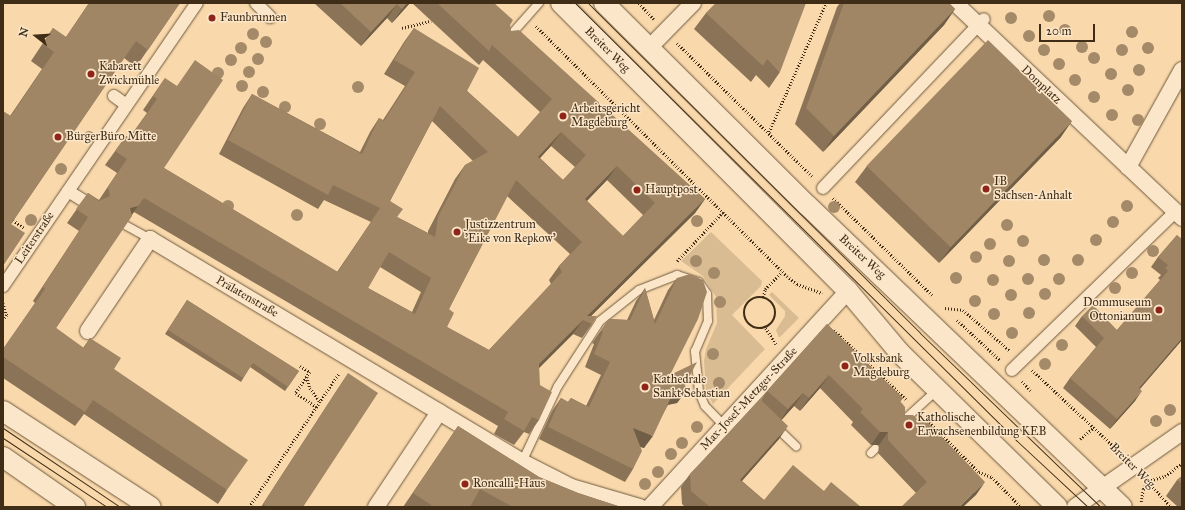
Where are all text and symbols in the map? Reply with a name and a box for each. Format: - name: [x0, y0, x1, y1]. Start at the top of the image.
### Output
- place label: Faunbrunnen: [220, 11, 287, 25]
- marker: Faunbrunnen: [207, 13, 217, 23]
- north arrow: [16, 16, 56, 56]
- scale bar: [1041, 16, 1097, 42]
- street label: Breiter Weg: [581, 24, 633, 76]
- text: 20 m: [1046, 24, 1072, 38]
- text: N: [16, 26, 32, 39]
- place label: Kabarett Zwickmühle: [99, 60, 159, 88]
- street label: Domplatz: [1018, 63, 1064, 107]
- marker: Kabarett Zwickmühle: [86, 69, 96, 79]
- place label: Arbeitsgericht Magdeburg: [571, 102, 641, 130]
- marker: Arbeitsgericht Magdeburg: [558, 111, 568, 121]
- place label: BürgerBüro Mitte: [66, 130, 156, 144]
- marker: BürgerBüro Mitte: [53, 132, 63, 142]
- place label: IB Sachsen-Anhalt: [994, 175, 1072, 203]
- place label: Hauptpost: [645, 183, 698, 197]
- marker: IB Sachsen-Anhalt: [981, 184, 991, 194]
- marker: Hauptpost: [632, 185, 642, 195]
- street label: Leiterstraße: [12, 209, 58, 267]
- place label: Justizzentrum 'Eike von Repkow': [465, 218, 556, 246]
- marker: Justizzentrum 'Eike von Repkow': [452, 227, 462, 237]
- street label: Breiter Weg: [836, 232, 888, 282]
- street label: Prälatenstraße: [213, 273, 281, 321]
- place label: Dommuseum Ottonianum: [1083, 296, 1151, 324]
- marker: Dommuseum Ottonianum: [1154, 305, 1164, 315]
- street label: Max-Josef-Metzger-Straße: [697, 344, 801, 454]
- place label: Volksbank Magdeburg: [853, 352, 909, 380]
- marker: Volksbank Magdeburg: [840, 361, 850, 371]
- place label: Kathedrale Sankt Sebastian: [653, 373, 730, 401]
- marker: Kathedrale Sankt Sebastian: [640, 382, 650, 392]
- place label: Katholische Erwachsenenbildung KEB: [917, 411, 1047, 439]
- marker: Katholische Erwachsenenbildung KEB: [904, 420, 914, 430]
- street label: Breiter Weg: [1106, 440, 1158, 492]
- place label: Roncalli-Haus: [473, 477, 545, 491]
- marker: Roncalli-Haus: [460, 479, 470, 489]

